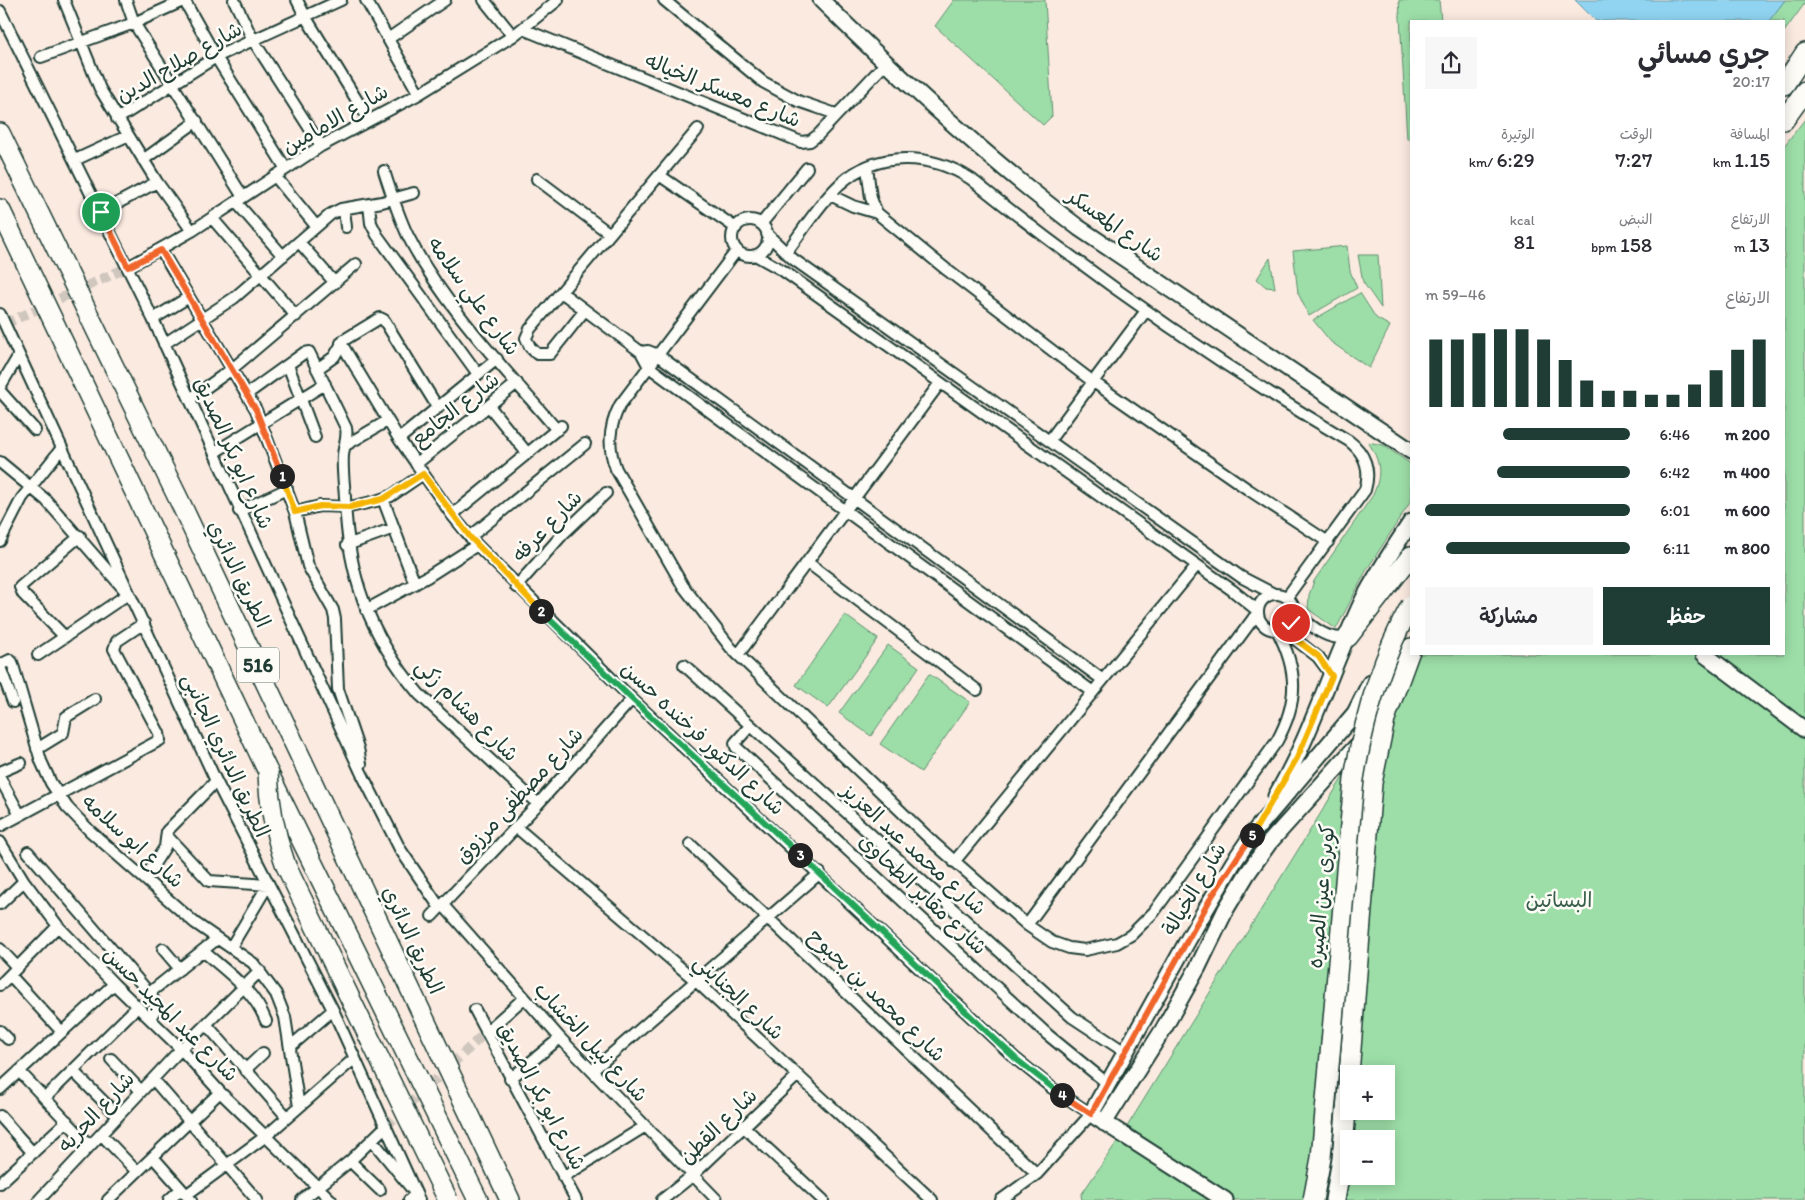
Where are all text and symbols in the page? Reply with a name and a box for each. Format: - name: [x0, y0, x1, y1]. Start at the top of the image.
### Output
- street label: شارع صلاح الدين: [111, 15, 248, 110]
- text: جري مسائي: [1638, 36, 1770, 70]
- button: share: [1425, 37, 1477, 89]
- street label: شارع معسكر الخياله: [641, 47, 805, 135]
- text: 20:17: [1732, 72, 1770, 91]
- street label: شارع الامامين: [277, 78, 394, 162]
- text: الوتيرة: [1501, 126, 1535, 143]
- text: الوقت: [1620, 126, 1652, 143]
- text: المسافة: [1730, 126, 1770, 143]
- text: 6:29: [1496, 147, 1535, 172]
- text: 7:27: [1615, 147, 1652, 172]
- text: 1.15: [1734, 147, 1770, 172]
- text: /km: [1469, 154, 1496, 171]
- text: km: [1713, 154, 1734, 171]
- street label: شارع المعسكر: [1059, 181, 1168, 269]
- pin: [80, 191, 122, 233]
- icon: arrive: [87, 198, 115, 226]
- text: النبض: [1619, 211, 1652, 228]
- text: الارتفاع: [1731, 211, 1770, 228]
- text: kcal: [1510, 212, 1535, 229]
- text: 81: [1513, 229, 1535, 254]
- street label: شارع علي سلامه: [417, 232, 526, 364]
- text: 158: [1620, 232, 1652, 257]
- text: 13: [1749, 232, 1770, 257]
- text: bpm: [1591, 239, 1620, 256]
- text: m: [1734, 239, 1749, 256]
- text: 46–59 m: [1425, 285, 1486, 304]
- text: الارتفاع: [1725, 288, 1770, 307]
- street label: شارع الجامع: [405, 366, 506, 453]
- street label: شارع ابو بكر الصديق: [187, 373, 279, 534]
- text: 6:46: [1660, 425, 1690, 444]
- text: 200 m: [1725, 425, 1770, 444]
- text: 6:42: [1660, 463, 1690, 482]
- text: 400 m: [1724, 463, 1770, 482]
- pin: 1: [270, 464, 294, 488]
- text: 1: [279, 468, 286, 485]
- street label: شارع عرفه: [506, 485, 589, 569]
- text: 6:01: [1660, 501, 1690, 520]
- text: 600 m: [1725, 501, 1770, 520]
- street label: الطريق الدائري: [200, 516, 276, 633]
- text: 6:11: [1663, 539, 1690, 558]
- text: 800 m: [1724, 539, 1770, 558]
- button: مشاركة: [1425, 587, 1593, 645]
- button: حفظ: [1603, 587, 1770, 645]
- pin: 2: [528, 598, 554, 624]
- pin: [1270, 602, 1312, 644]
- text: 2: [538, 603, 545, 620]
- icon: check: [1277, 609, 1305, 637]
- road number: 516: [237, 648, 279, 682]
- street label: شارع هشام زكي: [406, 653, 524, 771]
- street label: شارع الدكتور فرخنده حسن: [614, 655, 790, 822]
- street label: الطريق الدائري الجانبى: [175, 669, 276, 842]
- street label: شارع مصطفى مرزوق: [449, 721, 590, 870]
- street label: شارع محمد عبد العزيز: [833, 776, 992, 922]
- street label: شارع ابو سلامه: [75, 788, 189, 895]
- pin: 5: [1240, 822, 1264, 848]
- street label: كوبرى عين الصيره: [1302, 823, 1341, 970]
- text: 5: [1249, 827, 1256, 844]
- street label: شارع مقابر الطحاوى: [852, 828, 993, 962]
- street label: شارع الخيالة: [1156, 838, 1234, 941]
- pin: 3: [788, 842, 812, 868]
- text: 3: [797, 847, 804, 864]
- street label: الطريق الدائري: [375, 882, 449, 999]
- park label: البساتين: [1526, 887, 1592, 913]
- street label: شارع محمد بن بحبوح: [801, 923, 951, 1069]
- street label: شارع عبد المجيد حسن: [96, 941, 244, 1089]
- street label: شارع الجنايني: [684, 949, 790, 1050]
- street label: شارع نبيل الخشاب: [527, 976, 653, 1109]
- street label: شارع ابو بكر الصديق: [490, 1018, 592, 1175]
- map controls: [1340, 1065, 1395, 1185]
- button: +: [1340, 1065, 1395, 1120]
- street label: شارع الحريه: [52, 1066, 142, 1159]
- street label: شارع القطن: [674, 1082, 764, 1171]
- pin: 4: [1050, 1082, 1074, 1108]
- text: 4: [1058, 1087, 1067, 1104]
- button: −: [1340, 1130, 1395, 1185]

